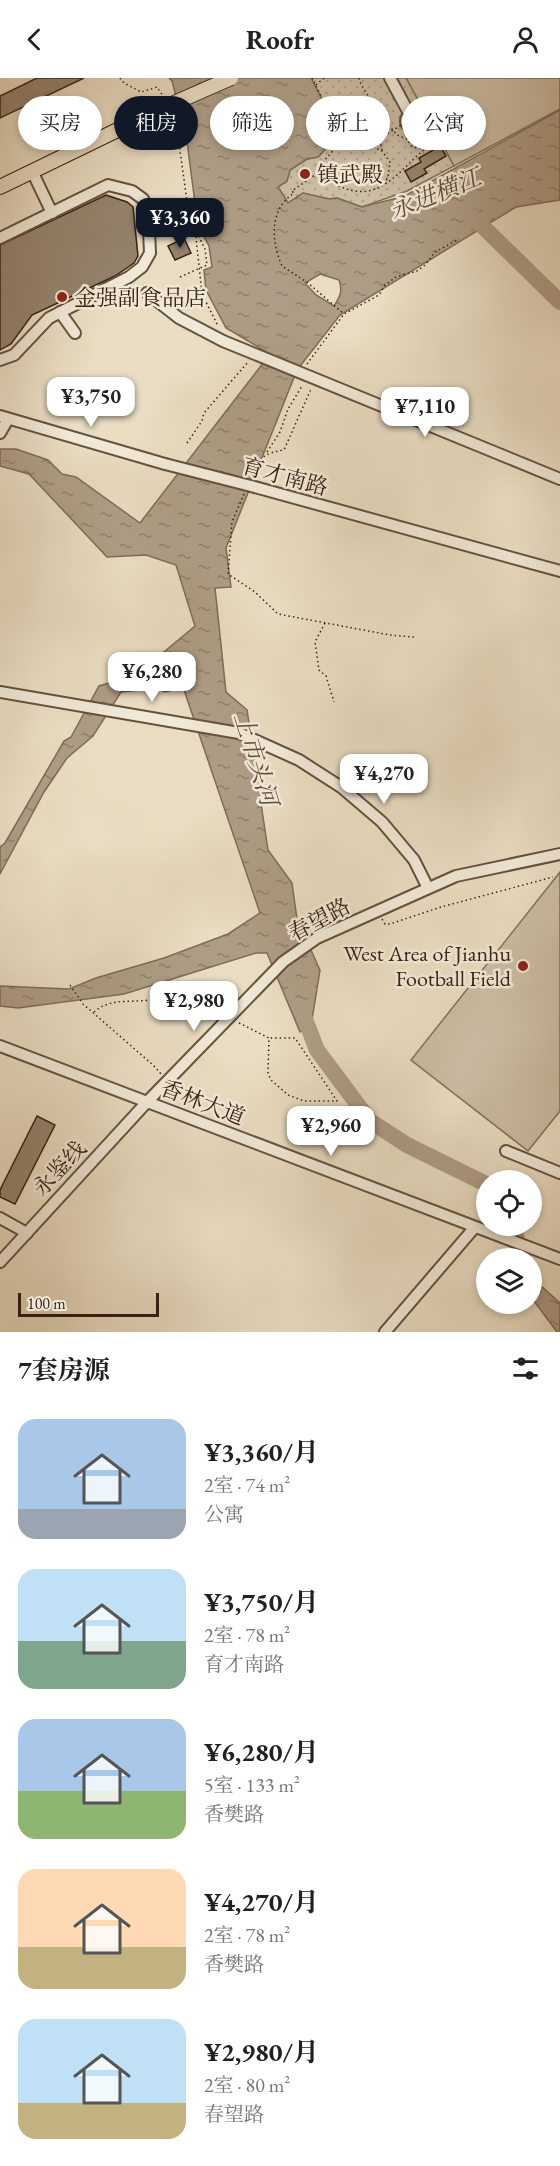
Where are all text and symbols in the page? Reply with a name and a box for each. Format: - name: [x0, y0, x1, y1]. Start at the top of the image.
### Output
- text: Roofr: [246, 22, 314, 57]
- icon: back: [18, 23, 51, 56]
- icon: person: [509, 23, 542, 56]
- chip: 买房: [18, 96, 102, 150]
- chip: 租房: [114, 96, 198, 150]
- chip: 筛选: [210, 96, 294, 150]
- chip: 新上: [306, 96, 390, 150]
- chip: 公寓: [402, 96, 486, 150]
- place label: 镇武殿: [317, 160, 383, 189]
- water label: 永进横江: [385, 160, 488, 226]
- marker: 镇武殿: [298, 167, 312, 181]
- pin: ¥3,360: [131, 198, 229, 249]
- text: ¥3,360: [150, 204, 210, 230]
- place label: 金强副食品店: [74, 283, 206, 312]
- marker: 金强副食品店: [55, 290, 69, 304]
- pin: ¥3,750: [42, 377, 140, 428]
- text: ¥3,750: [61, 383, 121, 409]
- pin: ¥7,110: [376, 387, 474, 438]
- text: ¥7,110: [395, 393, 455, 419]
- street label: 育才南路: [239, 451, 331, 502]
- pin: ¥6,280: [103, 652, 201, 703]
- text: ¥6,280: [122, 658, 182, 684]
- water label: 上市头河: [228, 708, 287, 813]
- pin: ¥4,270: [335, 754, 433, 805]
- text: ¥4,270: [354, 760, 414, 786]
- street label: 春望路: [283, 891, 355, 948]
- place label: West Area of Jianhu Football Field: [343, 939, 512, 993]
- marker: West Area of Jianhu Football Field: [516, 959, 530, 973]
- pin: ¥2,980: [145, 981, 243, 1032]
- text: ¥2,980: [164, 987, 224, 1013]
- street label: 香林大道: [157, 1073, 249, 1132]
- pin: ¥2,960: [282, 1106, 380, 1157]
- text: ¥2,960: [301, 1112, 361, 1138]
- street label: 永鉴线: [26, 1134, 92, 1202]
- map controls: [476, 1170, 542, 1314]
- button: locate: [476, 1170, 542, 1236]
- button: layers: [476, 1248, 542, 1314]
- scale bar: [18, 1290, 159, 1318]
- text: 100 m: [27, 1293, 66, 1314]
- icon: filters: [509, 1352, 542, 1385]
- text: 7套房源: [18, 1353, 110, 1387]
- text: ¥3,360/月: [204, 1435, 319, 1469]
- icon: home: [66, 1443, 138, 1515]
- text: 2室 · 74 m²: [204, 1472, 290, 1498]
- text: 公寓: [204, 1501, 244, 1527]
- text: ¥3,750/月: [204, 1585, 319, 1619]
- icon: home: [66, 1593, 138, 1665]
- text: 2室 · 78 m²: [204, 1622, 290, 1648]
- text: 育才南路: [204, 1651, 284, 1677]
- text: ¥6,280/月: [204, 1735, 319, 1769]
- icon: home: [66, 1743, 138, 1815]
- text: 5室 · 133 m²: [204, 1772, 300, 1798]
- text: 香樊路: [204, 1801, 264, 1827]
- text: ¥4,270/月: [204, 1885, 319, 1919]
- icon: home: [66, 1893, 138, 1965]
- text: 2室 · 78 m²: [204, 1922, 290, 1948]
- text: 香樊路: [204, 1951, 264, 1977]
- text: ¥2,980/月: [204, 2035, 319, 2069]
- icon: home: [66, 2043, 138, 2115]
- text: 2室 · 80 m²: [204, 2072, 290, 2098]
- text: 春望路: [204, 2101, 264, 2127]

